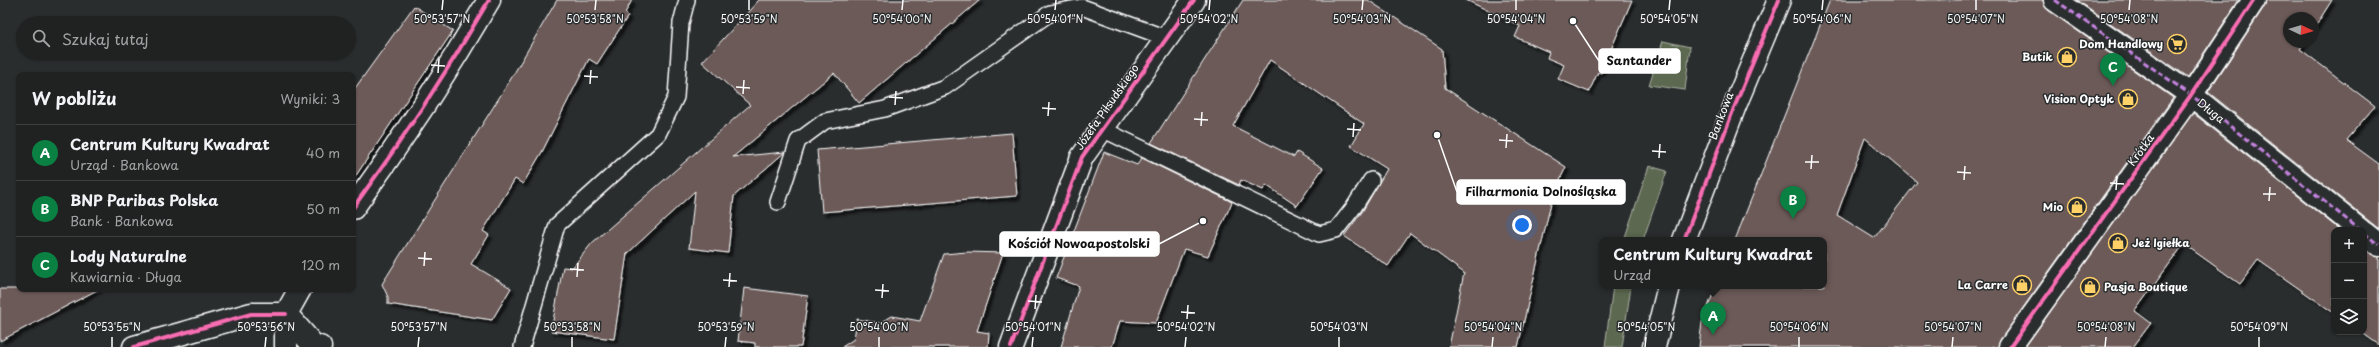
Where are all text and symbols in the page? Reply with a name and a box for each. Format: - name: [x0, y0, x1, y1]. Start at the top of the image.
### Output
- text: 50°53'57"N: [414, 11, 471, 26]
- text: 50°53'58"N: [566, 11, 624, 26]
- text: 50°53'59"N: [720, 11, 778, 26]
- text: 50°54'00"N: [872, 11, 932, 26]
- text: 50°54'01"N: [1027, 11, 1084, 26]
- text: 50°54'02"N: [1180, 11, 1239, 26]
- text: 50°54'03"N: [1333, 11, 1391, 26]
- text: 50°54'04"N: [1487, 11, 1545, 26]
- text: 50°54'05"N: [1640, 11, 1698, 26]
- text: 50°54'06"N: [1792, 11, 1852, 26]
- text: 50°54'07"N: [1947, 11, 2005, 26]
- text: 50°54'08"N: [2100, 11, 2158, 26]
- north arrow: [2283, 12, 2319, 48]
- search box: [16, 16, 356, 60]
- icon: search: [30, 27, 52, 49]
- text: Szukaj tutaj: [62, 27, 149, 50]
- supermarket icon: Dom Handlowy: [2166, 33, 2188, 55]
- place label: Dom Handlowy: [2079, 35, 2163, 52]
- shop icon: Butik: [2056, 46, 2078, 68]
- place label: Butik: [2022, 48, 2054, 65]
- callout: Santander: [1599, 49, 1680, 73]
- text: Santander: [1607, 51, 1672, 69]
- pin: C: [2100, 53, 2126, 86]
- street label: Józefa Piłsudskiego: [1070, 60, 1143, 153]
- text: W pobliżu: [32, 85, 117, 111]
- shop icon: Vision Optyk: [2117, 88, 2139, 110]
- text: Wyniki: 3: [280, 89, 340, 108]
- street label: Bankowa: [1704, 89, 1737, 142]
- place label: Vision Optyk: [2044, 90, 2114, 107]
- street label: Długa: [2194, 94, 2229, 127]
- street label: Krótka: [2123, 130, 2158, 169]
- text: Centrum Kultury Kwadrat: [70, 132, 270, 155]
- text: A: [40, 143, 50, 162]
- text: 40 m: [306, 143, 340, 162]
- text: Urząd · Bankowa: [70, 155, 179, 174]
- callout: Filharmonia Dolnośląska: [1457, 180, 1625, 204]
- text: Filharmonia Dolnośląska: [1465, 182, 1617, 200]
- pin: B: [1780, 186, 1806, 219]
- text: BNP Paribas Polska: [70, 188, 218, 211]
- shop icon: Mio: [2066, 196, 2088, 218]
- place label: Mio: [2043, 198, 2064, 215]
- text: B: [41, 199, 49, 218]
- text: 50 m: [306, 199, 340, 218]
- text: Bank · Bankowa: [70, 211, 173, 230]
- your location: [1512, 215, 1532, 235]
- map controls: [2331, 227, 2367, 335]
- button: +: [2331, 227, 2367, 263]
- callout: Kościół Nowoapostolski: [1000, 232, 1159, 256]
- shop icon: Jeż Igiełka: [2107, 232, 2129, 254]
- text: Kościół Nowoapostolski: [1008, 234, 1150, 252]
- place label: Jeż Igiełka: [2132, 234, 2190, 251]
- popup: [1599, 237, 1827, 289]
- text: Centrum Kultury Kwadrat: [1613, 242, 1813, 265]
- text: Lody Naturalne: [70, 244, 187, 267]
- text: C: [40, 255, 50, 274]
- text: 120 m: [301, 255, 340, 274]
- button: −: [2331, 263, 2367, 299]
- text: Urząd: [1613, 265, 1651, 284]
- text: Kawiarnia · Długa: [70, 267, 182, 286]
- shop icon: La Carre: [2011, 274, 2033, 296]
- place label: La Carre: [1958, 276, 2008, 293]
- shop icon: Pasja Boutique: [2079, 276, 2101, 298]
- place label: Pasja Boutique: [2104, 278, 2188, 295]
- button: layers: [2331, 299, 2367, 335]
- pin: A: [1700, 302, 1726, 335]
- text: 50°53'55"N: [83, 319, 141, 334]
- text: 50°53'56"N: [237, 319, 295, 334]
- text: 50°53'57"N: [391, 319, 448, 334]
- text: 50°53'58"N: [543, 319, 601, 334]
- text: 50°53'59"N: [697, 319, 755, 334]
- text: 50°54'00"N: [849, 319, 909, 334]
- text: 50°54'01"N: [1005, 319, 1062, 334]
- text: 50°54'02"N: [1157, 319, 1216, 334]
- text: 50°54'03"N: [1310, 319, 1368, 334]
- text: 50°54'04"N: [1464, 319, 1522, 334]
- text: 50°54'05"N: [1617, 319, 1675, 334]
- text: 50°54'06"N: [1769, 319, 1829, 334]
- text: 50°54'07"N: [1924, 319, 1982, 334]
- text: 50°54'08"N: [2077, 319, 2135, 334]
- text: 50°54'09"N: [2230, 319, 2288, 334]

